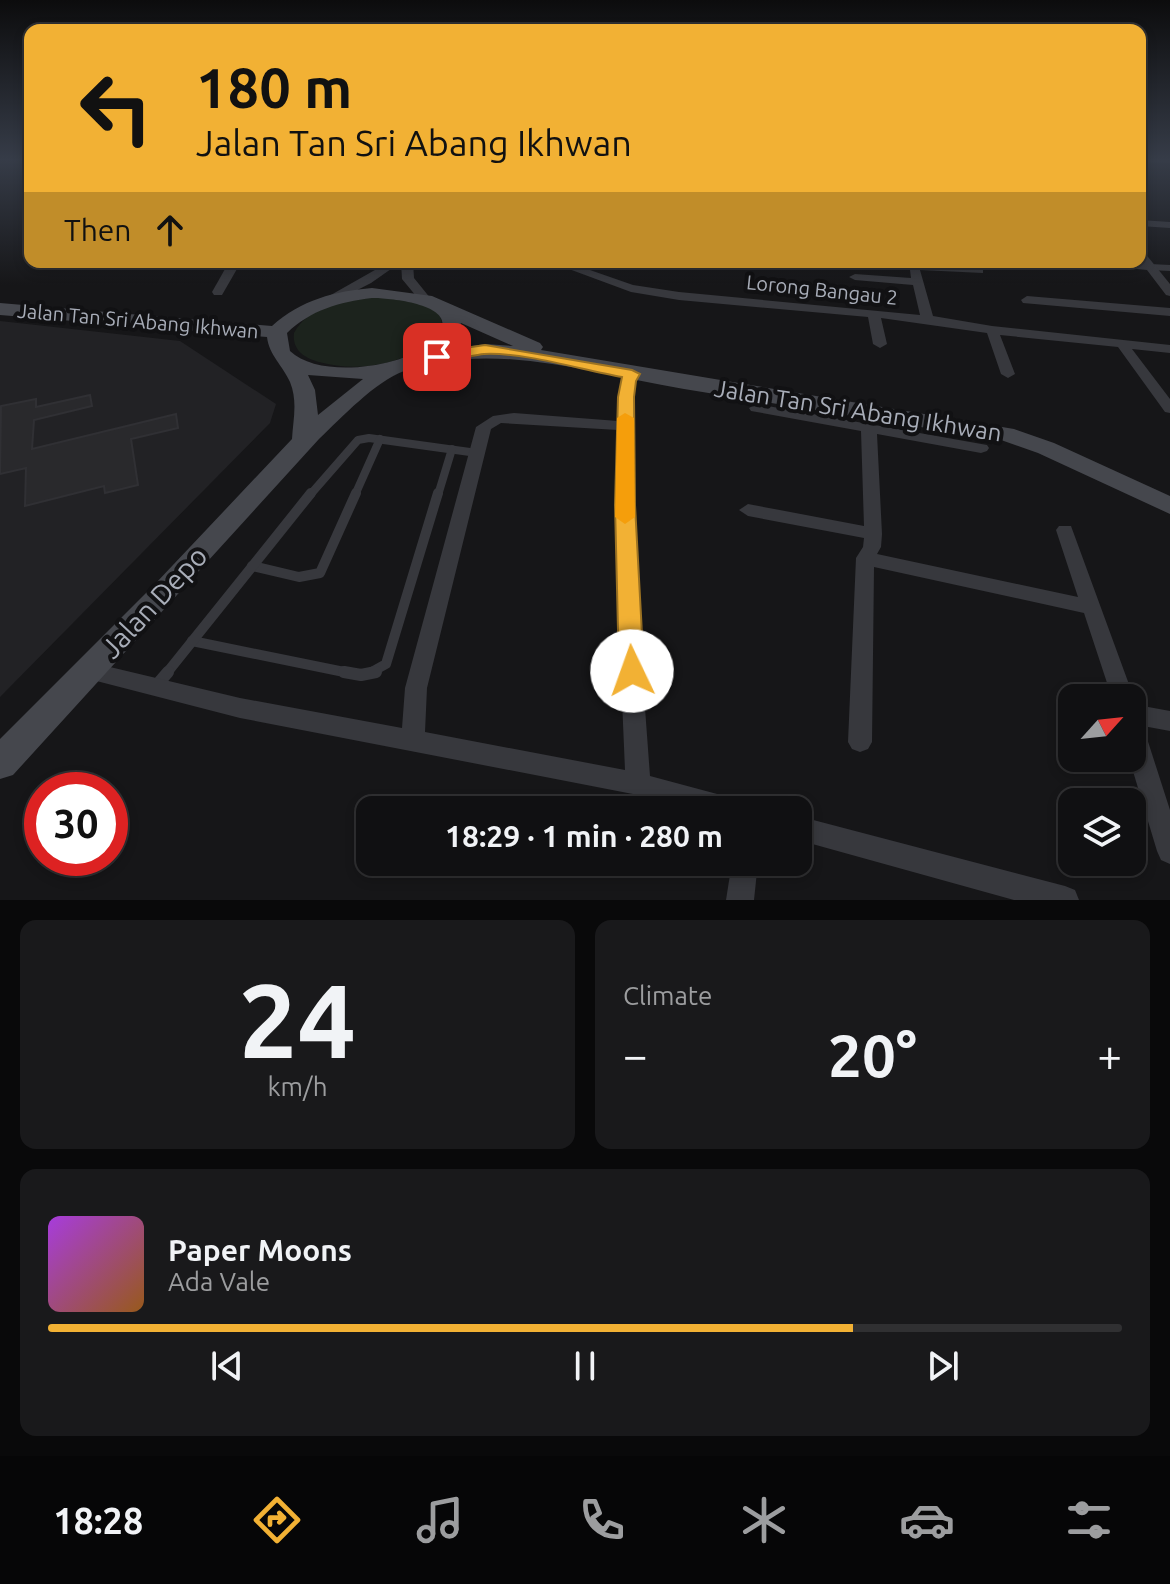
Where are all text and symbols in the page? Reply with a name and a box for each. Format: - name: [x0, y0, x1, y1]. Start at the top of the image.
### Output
- icon: left: [64, 56, 168, 160]
- text: 180 m: [196, 56, 352, 119]
- text: Jalan Tan Sri Abang Ikhwan: [196, 122, 632, 163]
- icon: ahead: [148, 208, 192, 252]
- text: Then: [64, 213, 132, 247]
- street label: Lorong Bangau 2: [745, 270, 899, 309]
- street label: Jalan Tan Sri Abang Ikhwan: [16, 298, 260, 343]
- pin: [403, 323, 471, 391]
- icon: arrive: [415, 335, 459, 379]
- street label: Jalan Tan Sri Abang Ikhwan: [712, 374, 1004, 447]
- street label: Jalan Depo: [94, 540, 213, 664]
- position arrow: [590, 629, 674, 713]
- north arrow: [1058, 684, 1146, 772]
- map controls: [1058, 684, 1146, 876]
- speed limit sign: 30: [24, 772, 128, 876]
- button: layers: [1058, 788, 1146, 876]
- text: 18:29 · 1 min · 280 m: [445, 819, 723, 853]
- text: 24: [239, 961, 356, 1078]
- text: Climate: [623, 981, 712, 1010]
- text: 20°: [828, 1021, 917, 1088]
- text: −: [623, 1030, 648, 1079]
- text: +: [1097, 1030, 1122, 1079]
- text: km/h: [267, 1072, 328, 1101]
- text: Paper Moons: [168, 1233, 352, 1267]
- text: Ada Vale: [168, 1267, 270, 1296]
- icon: previous: [205, 1344, 249, 1388]
- icon: pause: [563, 1344, 607, 1388]
- icon: next: [921, 1344, 965, 1388]
- icon: directions: [249, 1492, 305, 1548]
- icon: music: [412, 1492, 468, 1548]
- icon: phone: [574, 1492, 630, 1548]
- icon: climate: [736, 1492, 792, 1548]
- icon: car: [899, 1492, 955, 1548]
- icon: filters: [1061, 1492, 1117, 1548]
- text: 18:28: [53, 1500, 143, 1541]

